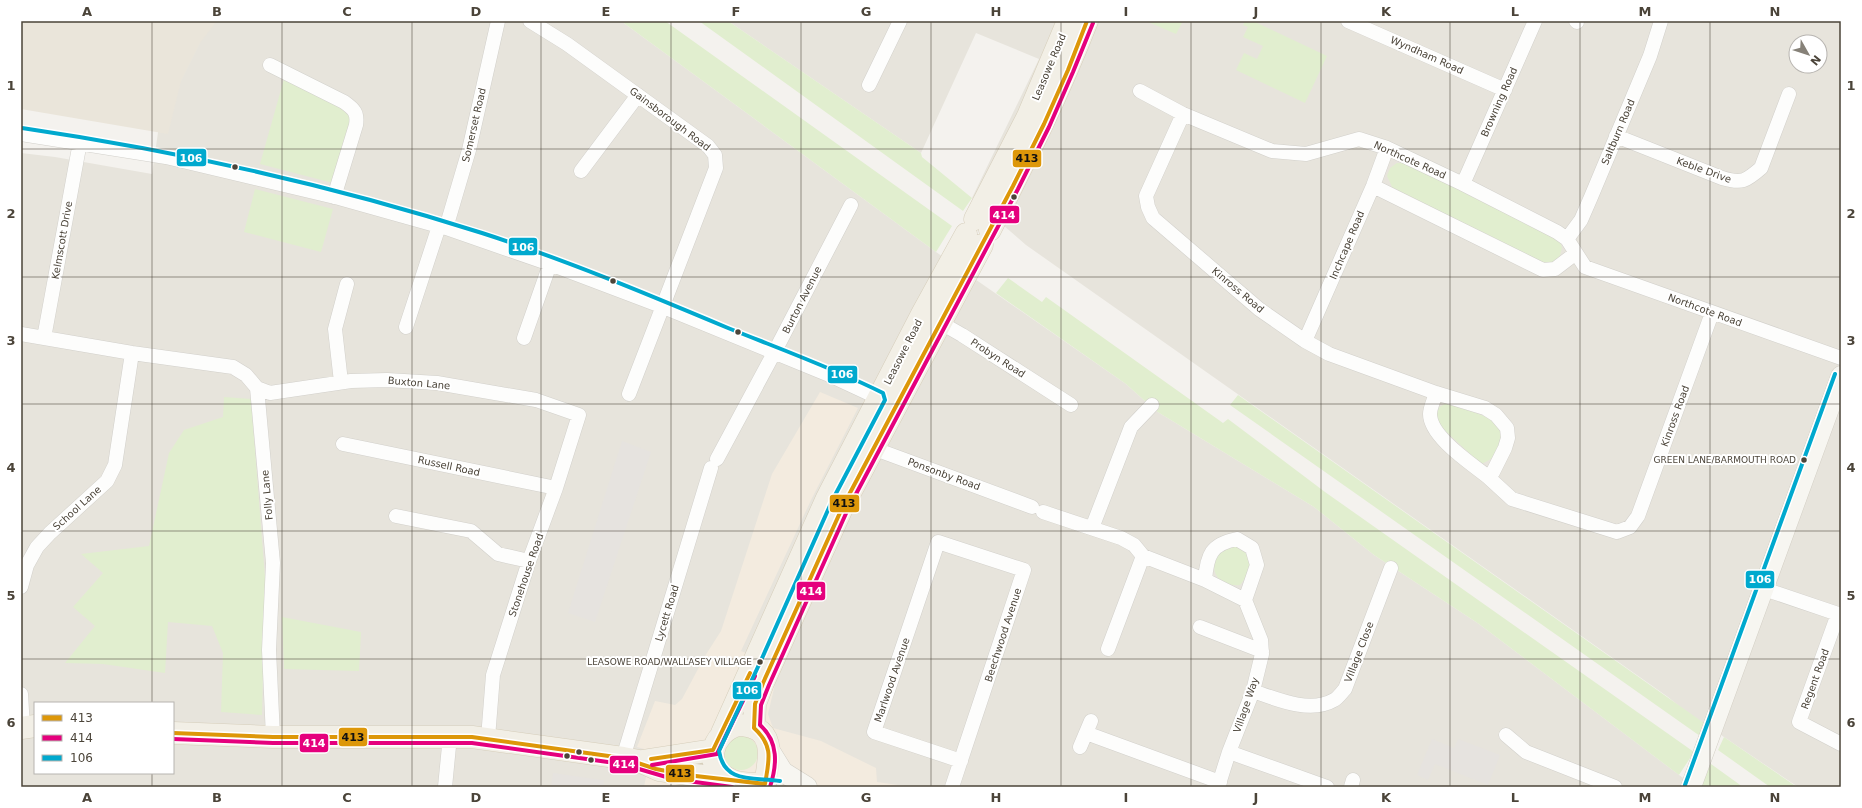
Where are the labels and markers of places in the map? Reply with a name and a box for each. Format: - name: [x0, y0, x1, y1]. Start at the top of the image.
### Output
- unlabelled marker: [230, 162, 240, 172]
- unlabelled marker: [1009, 192, 1019, 202]
- unlabelled marker: [608, 276, 618, 286]
- unlabelled marker: [733, 327, 743, 337]
- place label: GREEN LANE/BARMOUTH ROAD: [1654, 455, 1796, 465]
- marker: GREEN LANE/BARMOUTH ROAD: [1799, 455, 1809, 465]
- place label: LEASOWE ROAD/WALLASEY VILLAGE: [587, 657, 752, 667]
- marker: LEASOWE ROAD/WALLASEY VILLAGE: [755, 657, 765, 667]
- unlabelled marker: [574, 747, 584, 757]
- unlabelled marker: [562, 751, 572, 761]
- unlabelled marker: [586, 755, 596, 765]

